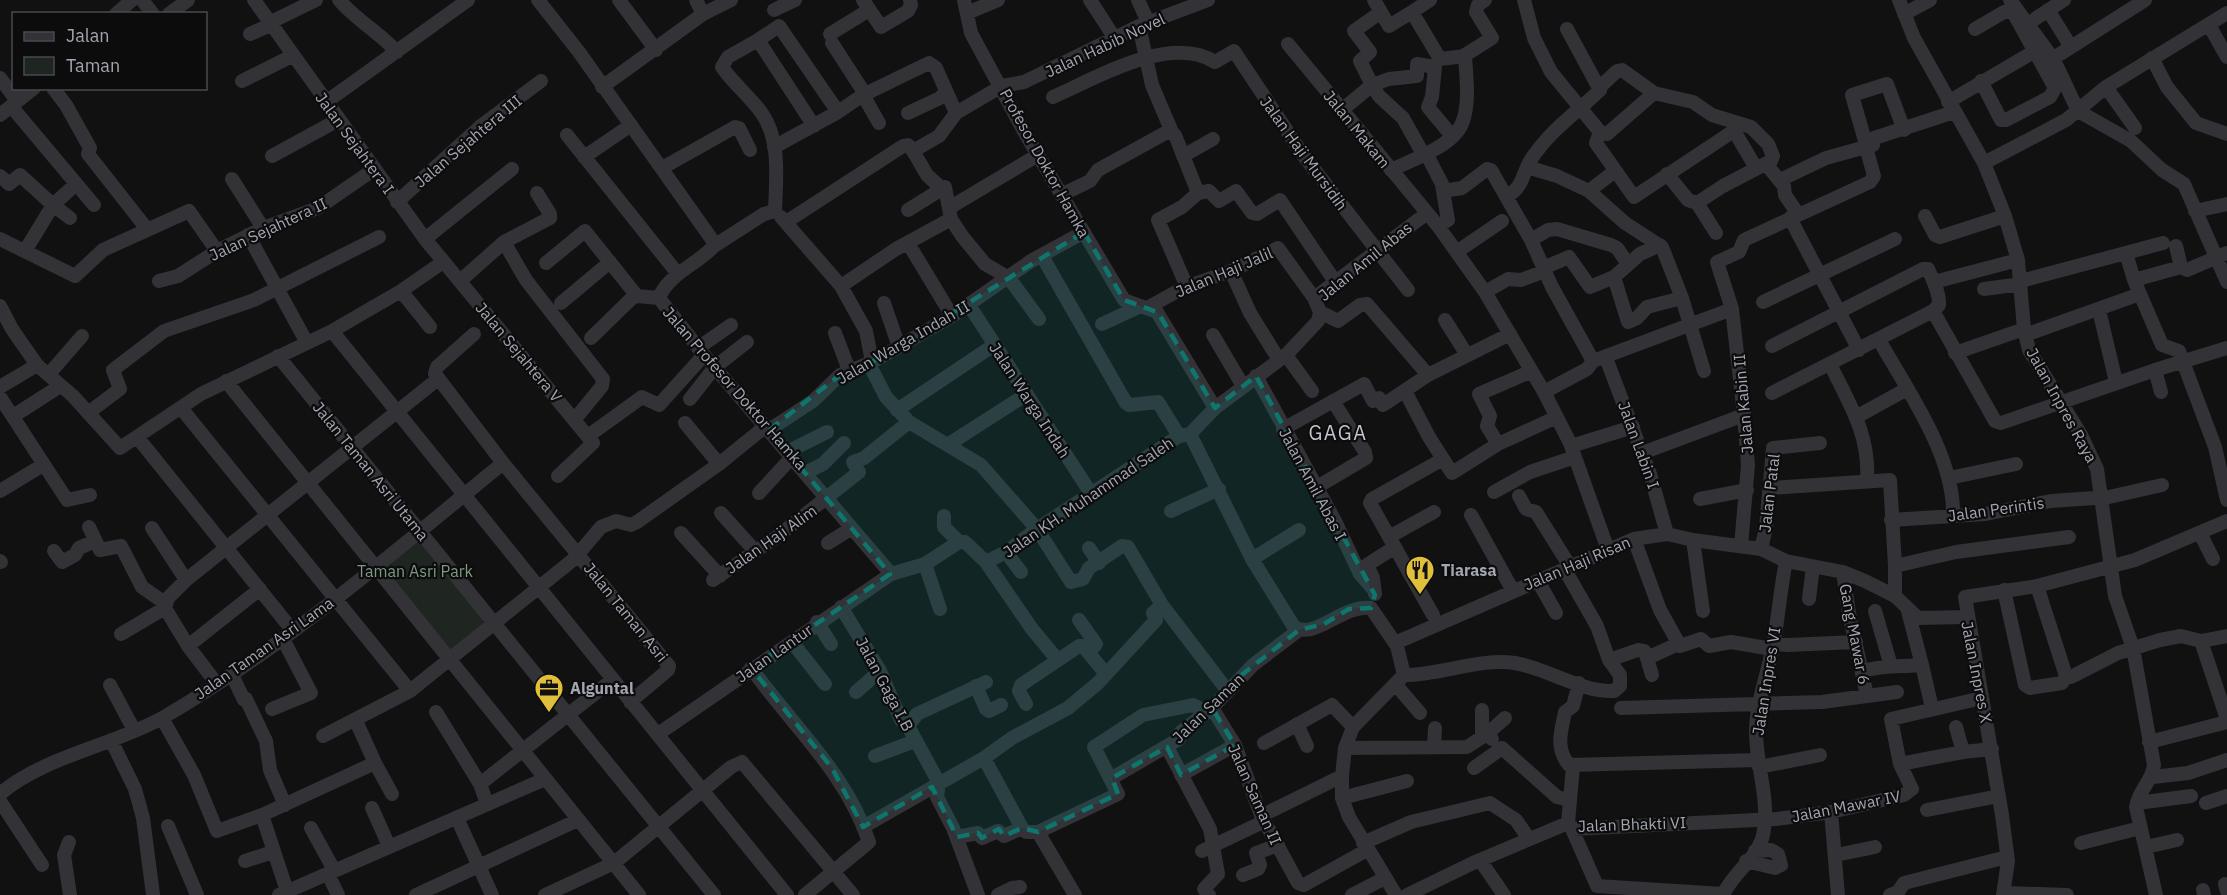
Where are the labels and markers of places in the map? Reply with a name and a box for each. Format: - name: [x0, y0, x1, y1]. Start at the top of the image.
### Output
- restaurant icon: Tiarasa: [1404, 554, 1436, 596]
- place label: Tiarasa: [1441, 560, 1497, 580]
- office icon: Alguntal: [533, 672, 565, 714]
- place label: Alguntal: [570, 678, 634, 698]

